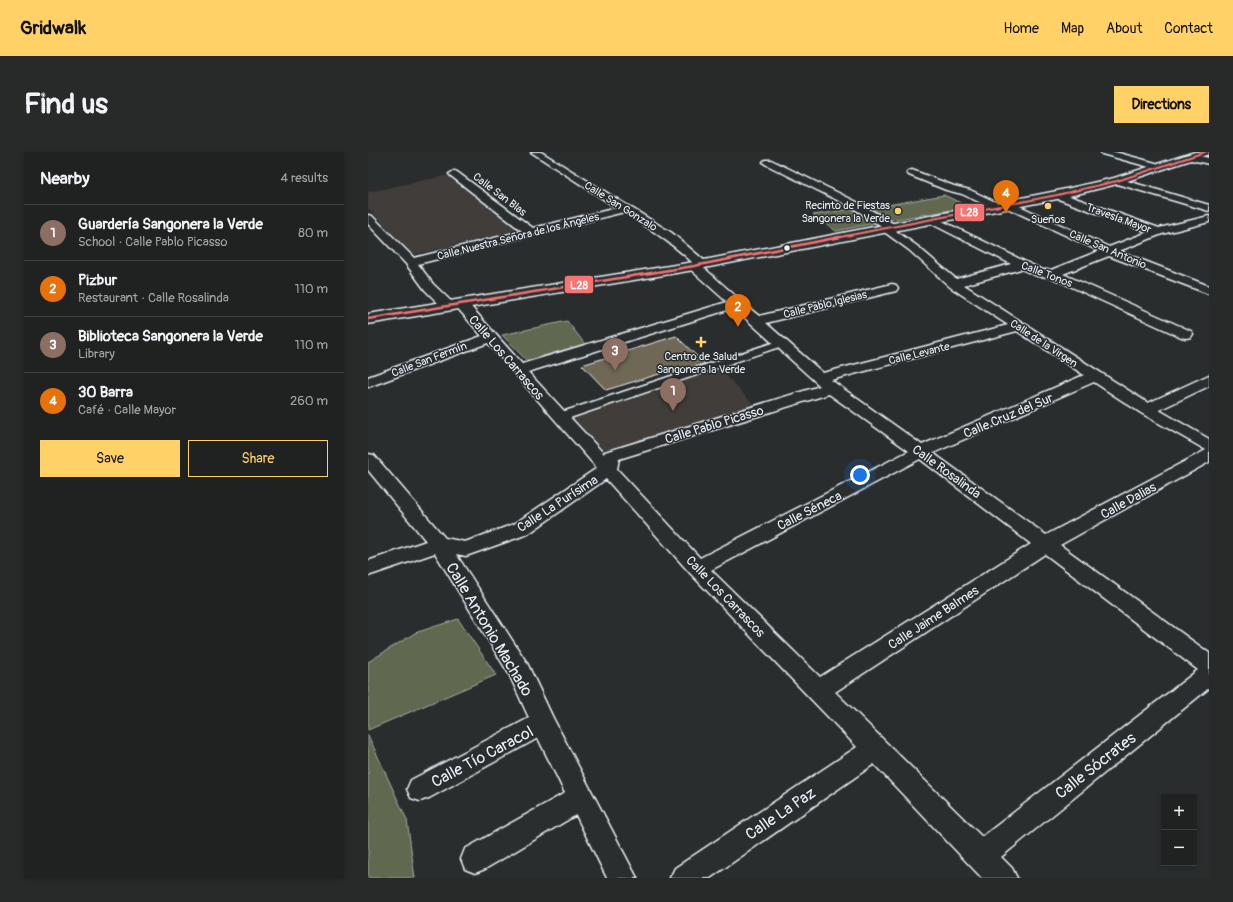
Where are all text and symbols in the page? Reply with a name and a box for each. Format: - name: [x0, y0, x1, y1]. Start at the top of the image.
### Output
- text: Gridwalk: [20, 16, 86, 40]
- text: Home: [1004, 20, 1039, 37]
- text: Map: [1061, 20, 1084, 37]
- text: About: [1106, 20, 1142, 37]
- text: Contact: [1164, 20, 1213, 37]
- button: Directions: [1114, 86, 1209, 123]
- text: Find us: [24, 87, 108, 122]
- text: Nearby: [40, 168, 89, 189]
- text: 4 results: [281, 170, 328, 186]
- street label: Calle San Blas: [470, 170, 529, 219]
- street label: Calle San Gonzalo: [582, 179, 660, 234]
- pin: 4: [993, 180, 1019, 213]
- place label: Recinto de Fiestas Sangonera la Verde: [801, 199, 891, 225]
- marker: Sueños: [1043, 201, 1053, 211]
- street label: Travesía Mayor: [1085, 201, 1153, 236]
- line badge: L28: [954, 203, 985, 222]
- marker: Recinto de Fiestas Sangonera la Verde: [893, 206, 903, 216]
- text: L28: [960, 206, 978, 219]
- street label: Calle Nuestra Señora de los Ángeles: [436, 210, 600, 263]
- place label: Sueños: [1031, 213, 1065, 226]
- text: Guardería Sangonera la Verde: [78, 215, 263, 234]
- text: 1: [50, 225, 56, 241]
- text: 80 m: [298, 225, 328, 241]
- street label: Calle San Antonio: [1067, 227, 1148, 272]
- text: School · Calle Pablo Picasso: [78, 234, 227, 250]
- unlabelled marker: [782, 243, 792, 253]
- street label: Calle Tonos: [1019, 259, 1074, 290]
- text: Pizbur: [78, 271, 117, 290]
- line badge: L28: [564, 275, 594, 294]
- text: L28: [570, 279, 588, 292]
- text: 2: [49, 281, 57, 297]
- text: 110 m: [295, 281, 328, 297]
- street label: Calle Pablo Iglesias: [782, 288, 868, 321]
- text: Restaurant · Calle Rosalinda: [78, 290, 229, 306]
- pin: 2: [725, 294, 751, 327]
- street label: Calle Los Carrascos: [465, 312, 548, 403]
- street label: Calle de la Virgen: [1008, 317, 1080, 370]
- text: Biblioteca Sangonera la Verde: [78, 327, 263, 346]
- marker: Centro de Salud Sangonera la Verde: [695, 336, 707, 348]
- text: 3: [49, 337, 57, 353]
- text: 110 m: [295, 337, 328, 353]
- pin: 3: [602, 338, 628, 371]
- street label: Calle San Fermín: [390, 339, 469, 380]
- street label: Calle Levante: [887, 340, 951, 367]
- text: Library: [78, 346, 115, 362]
- place label: Centro de Salud Sangonera la Verde: [657, 350, 746, 376]
- pin: 1: [660, 378, 686, 411]
- text: 30 Barra: [78, 383, 133, 402]
- street label: Calle Cruz del Sur: [961, 390, 1056, 442]
- text: 4: [49, 393, 57, 409]
- text: 260 m: [290, 393, 328, 409]
- text: Café · Calle Mayor: [78, 402, 176, 418]
- street label: Calle Pablo Picasso: [663, 402, 766, 448]
- button: Save: [40, 440, 180, 477]
- button: Share: [188, 440, 328, 477]
- street label: Calle Rosalinda: [909, 442, 984, 502]
- your location: [850, 465, 870, 485]
- street label: Calle La Purísima: [514, 472, 601, 536]
- street label: Calle Dalias: [1098, 479, 1159, 523]
- street label: Calle Séneca: [774, 488, 844, 534]
- street label: Calle Los Carrascos: [682, 553, 768, 641]
- street label: Calle Antonio Machado: [441, 559, 537, 700]
- street label: Calle Jaime Balmes: [885, 582, 982, 653]
- street label: Calle Tío Caracol: [428, 722, 537, 792]
- street label: Calle Sócrates: [1051, 728, 1140, 803]
- street label: Calle La Paz: [742, 783, 819, 845]
- map controls: [1161, 794, 1197, 866]
- button: +: [1161, 794, 1197, 830]
- button: −: [1161, 830, 1197, 866]

